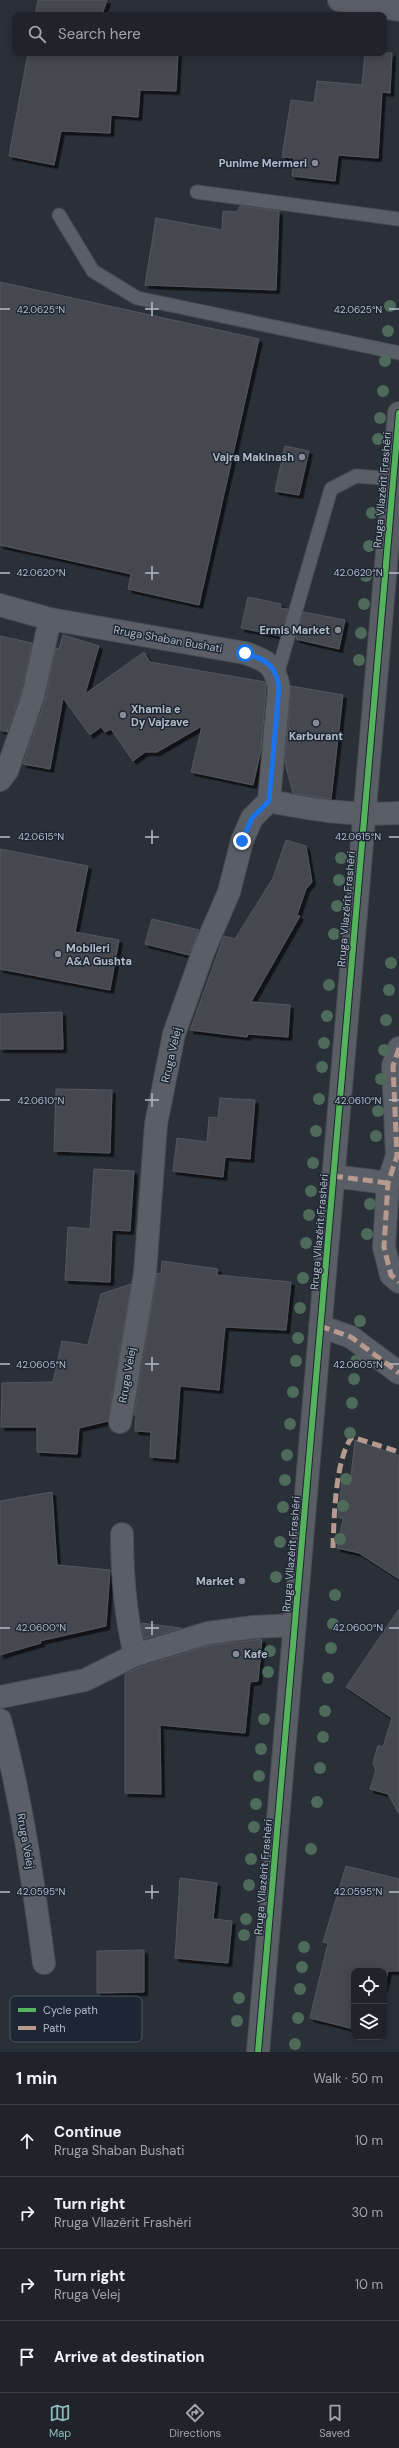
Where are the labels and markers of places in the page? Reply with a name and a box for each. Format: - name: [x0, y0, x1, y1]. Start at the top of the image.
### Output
- place label: Punime Mermeri: [219, 156, 307, 170]
- marker: Punime Mermeri: [310, 158, 320, 168]
- place label: Vajra Makinash: [213, 450, 294, 464]
- marker: Vajra Makinash: [297, 452, 307, 462]
- place label: Ermis Market: [259, 623, 330, 637]
- marker: Ermis Market: [333, 625, 343, 635]
- place label: Xhamia e Dy Vajzave: [131, 702, 189, 729]
- marker: Xhamia e Dy Vajzave: [118, 710, 128, 720]
- marker: Karburant: [311, 718, 321, 728]
- place label: Karburant: [289, 729, 343, 743]
- place label: Mobileri A&A Gushta: [66, 941, 132, 968]
- marker: Mobileri A&A Gushta: [53, 949, 63, 959]
- place label: Market: [196, 1574, 234, 1588]
- marker: Market: [237, 1576, 247, 1586]
- place label: Kafe: [244, 1647, 268, 1661]
- marker: Kafe: [231, 1649, 241, 1659]

